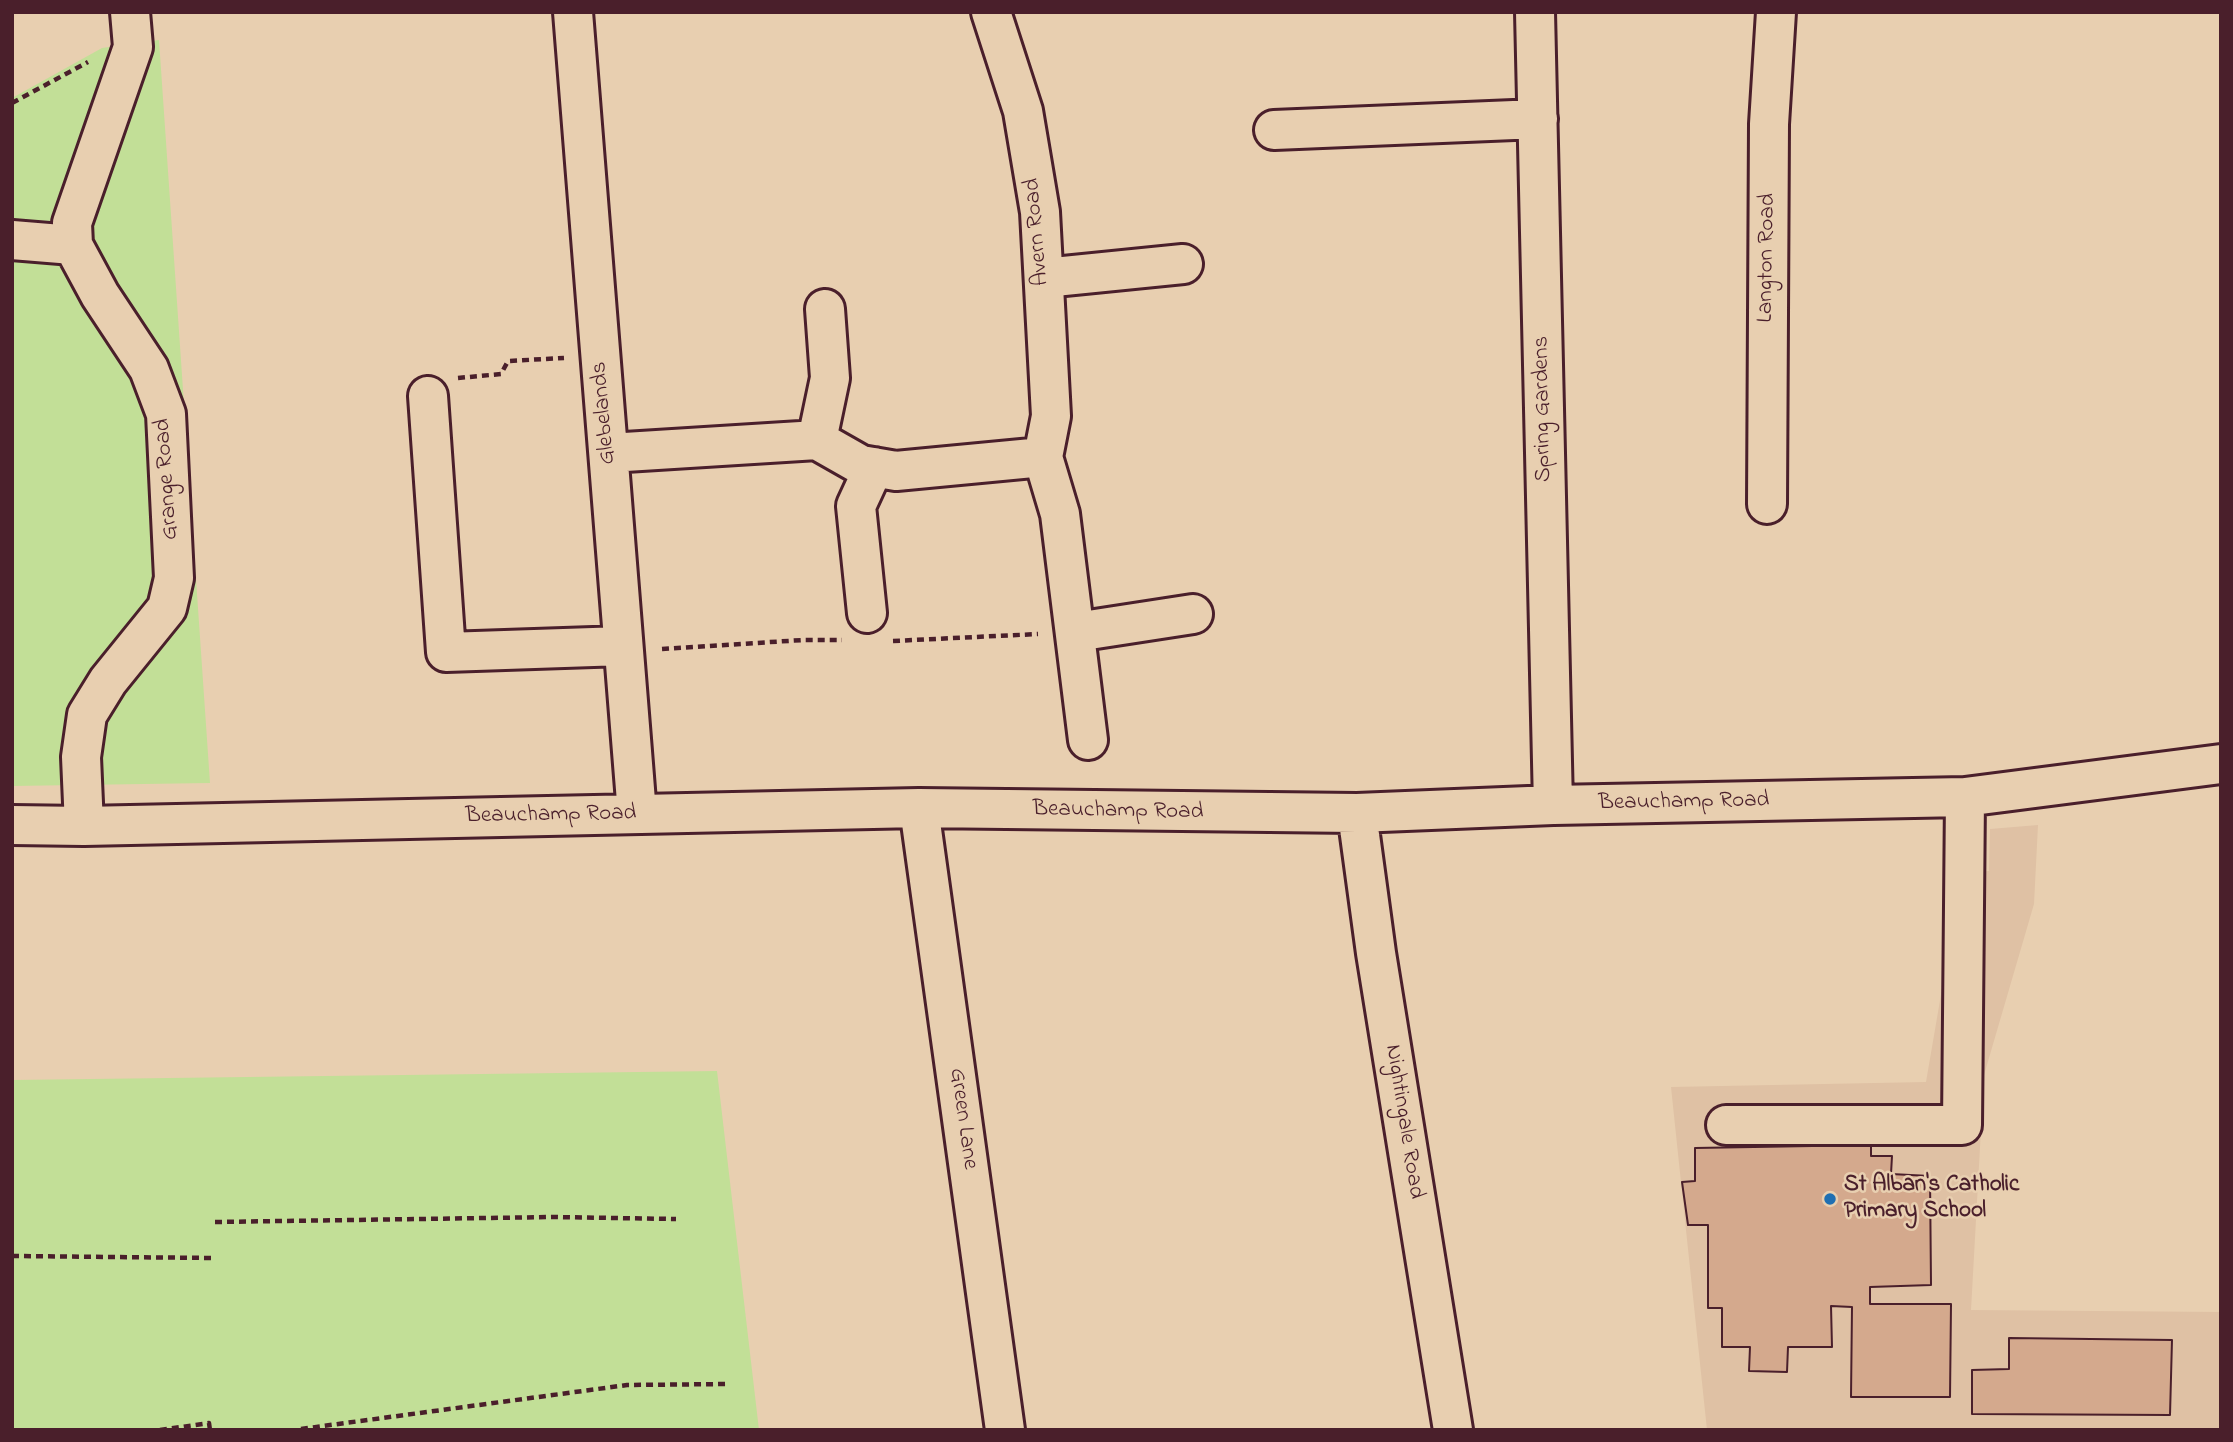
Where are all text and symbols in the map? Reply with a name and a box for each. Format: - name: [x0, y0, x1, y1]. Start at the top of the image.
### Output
- street label: Avern Road: [1020, 177, 1056, 287]
- street label: Langton Road: [1753, 193, 1783, 323]
- street label: Spring Gardens: [1529, 336, 1559, 482]
- street label: Glebelands: [587, 360, 623, 466]
- street label: Grange Road: [150, 417, 186, 541]
- street label: Beauchamp Road: [1598, 788, 1770, 818]
- street label: Beauchamp Road: [1032, 797, 1204, 827]
- street label: Beauchamp Road: [465, 801, 637, 831]
- street label: Nightingale Road: [1377, 1043, 1429, 1201]
- street label: Green Lane: [941, 1067, 983, 1171]
- place label: St Alban's Catholic Primary School: [1844, 1172, 2019, 1226]
- marker: St Alban's Catholic Primary School: [1822, 1191, 1838, 1207]

